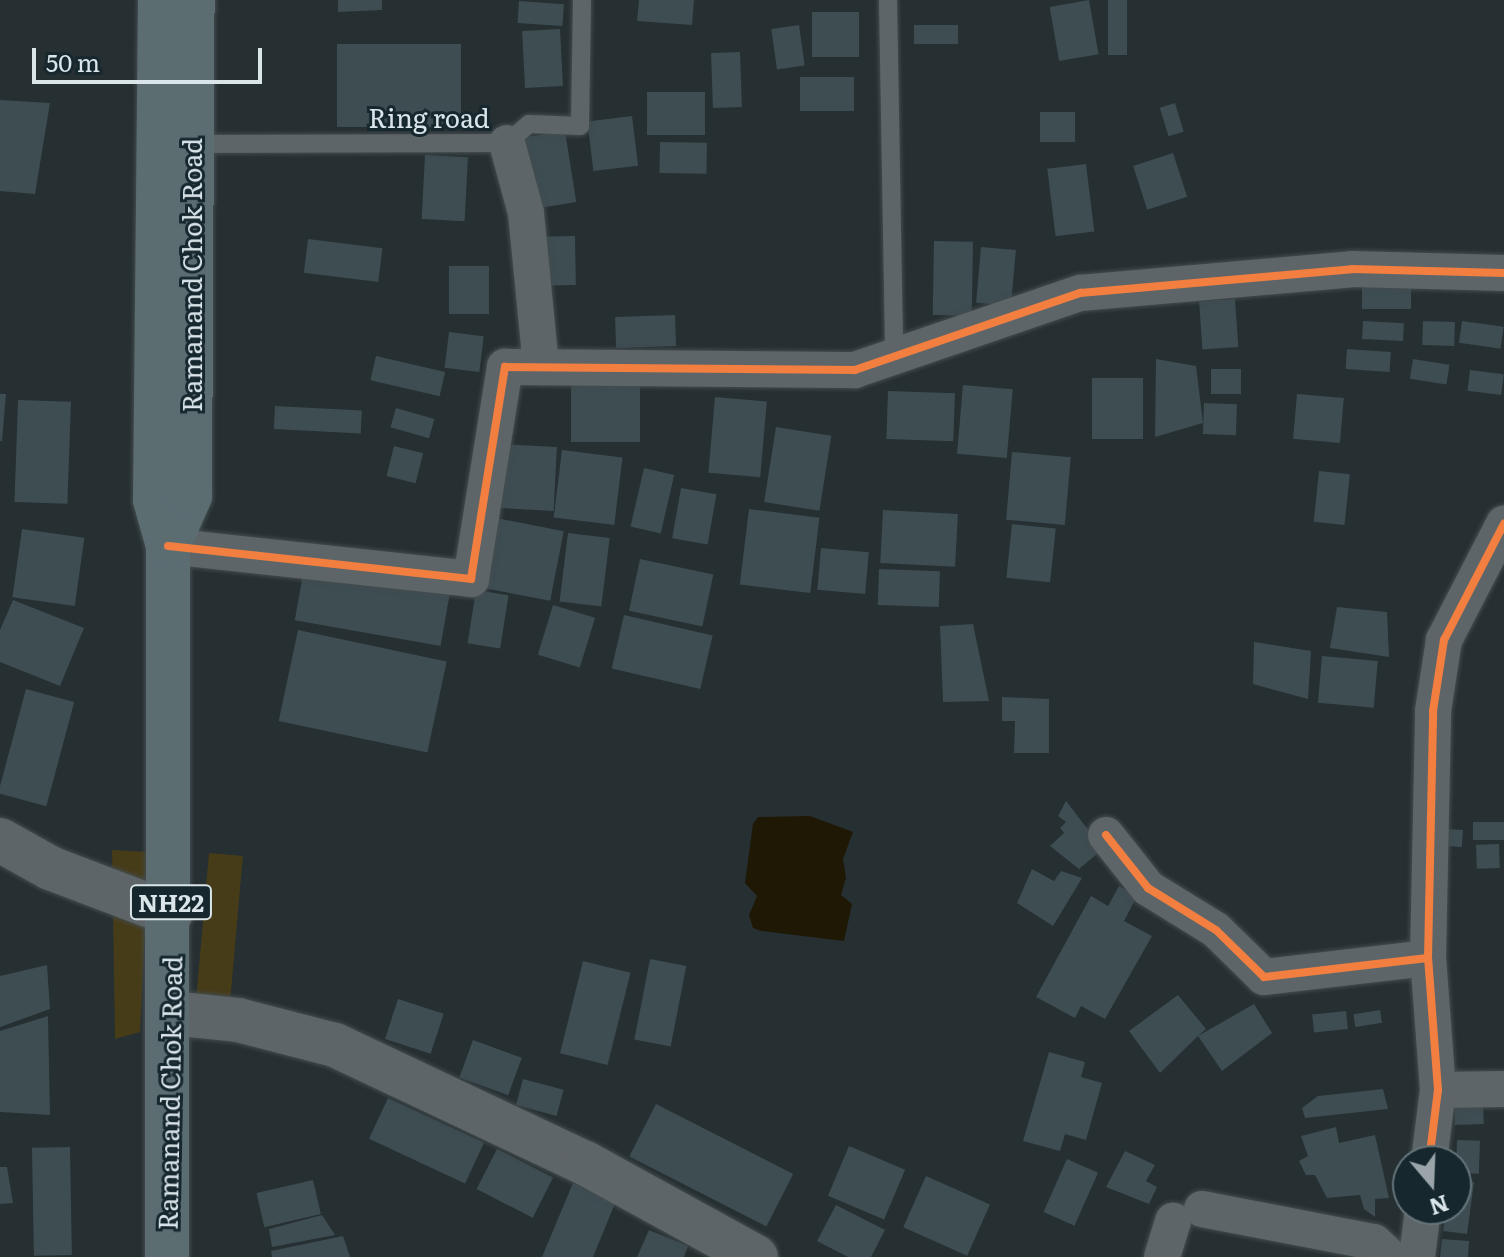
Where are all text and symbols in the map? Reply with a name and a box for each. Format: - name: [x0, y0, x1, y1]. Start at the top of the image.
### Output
- scale bar: [36, 32, 266, 82]
- text: 50 m: [46, 44, 100, 79]
- street label: Ring road: [368, 101, 490, 133]
- street label: Ramanand Chok Road: [175, 138, 207, 412]
- road number: NH22: [129, 882, 213, 922]
- street label: Ramanand Chok Road: [151, 956, 187, 1230]
- north arrow: [1392, 1145, 1472, 1225]
- text: N: [1425, 1188, 1453, 1225]

